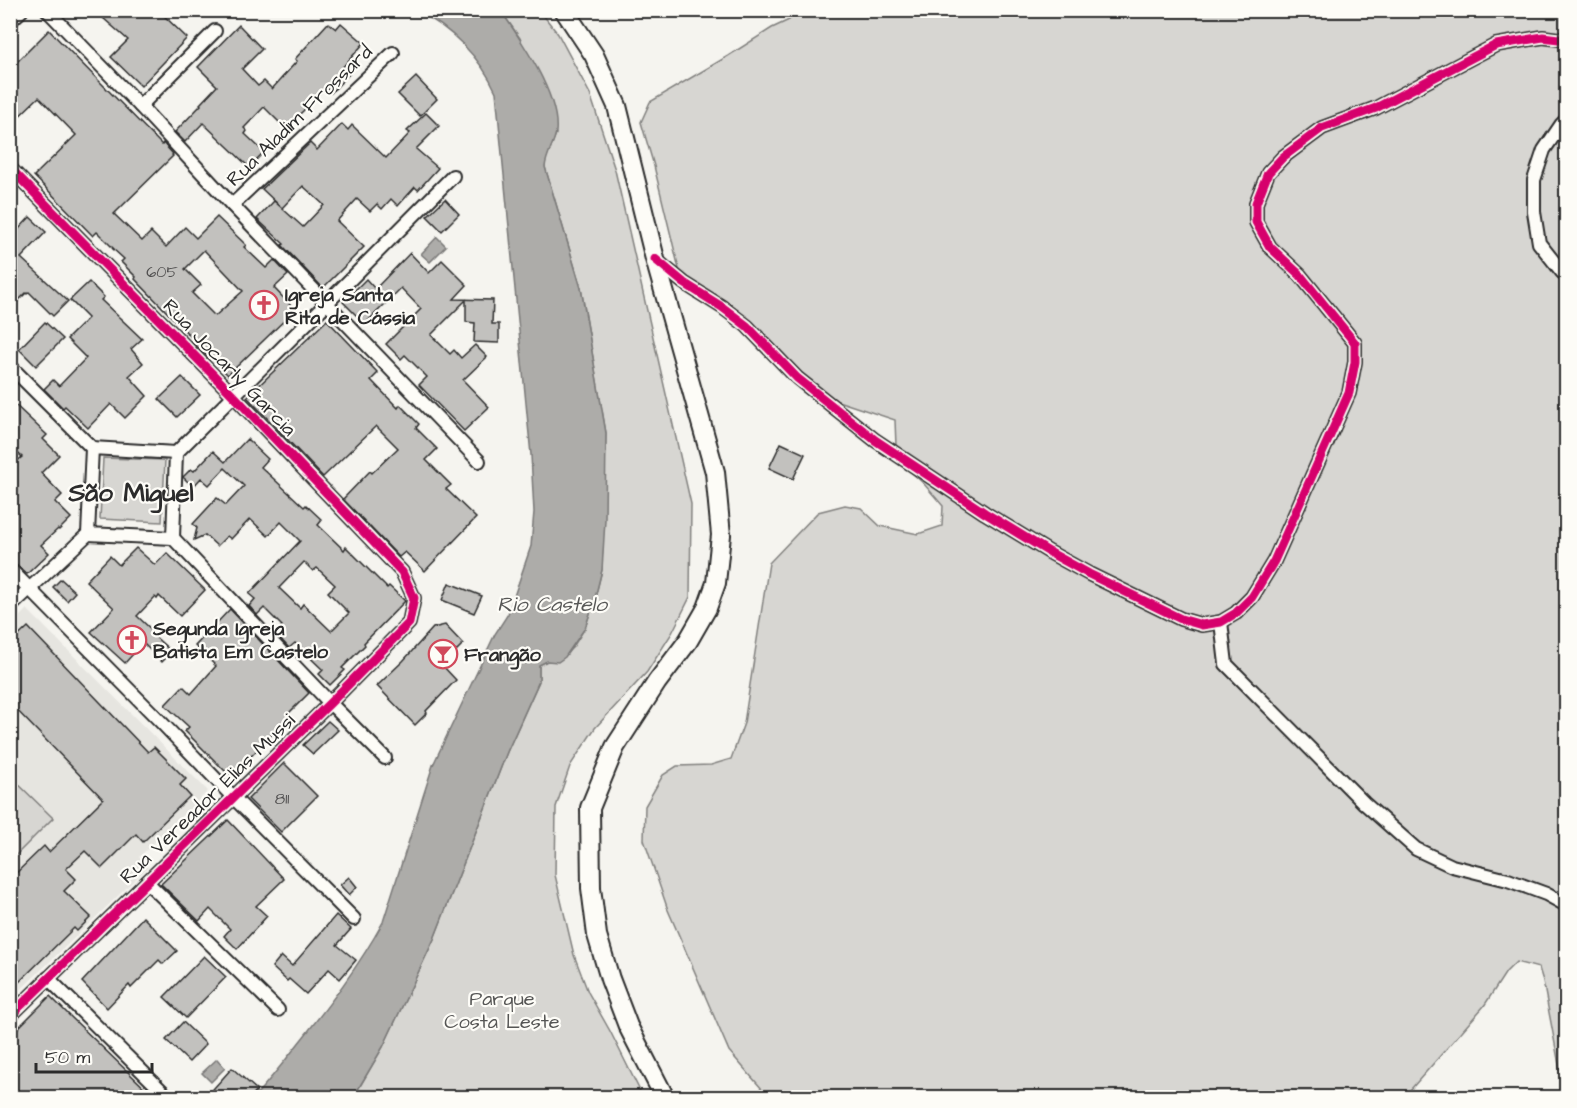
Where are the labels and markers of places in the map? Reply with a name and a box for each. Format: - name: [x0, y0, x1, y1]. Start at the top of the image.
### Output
- place label: Igreja Santa Rita de Cássia: [285, 281, 416, 332]
- church icon: Igreja Santa Rita de Cássia: [248, 289, 280, 321]
- place label: Segunda Igreja Batista Em Castelo: [152, 615, 329, 666]
- church icon: Segunda Igreja Batista Em Castelo: [116, 624, 148, 656]
- bar icon: Frangão: [427, 638, 459, 670]
- place label: Frangão: [464, 641, 542, 670]

